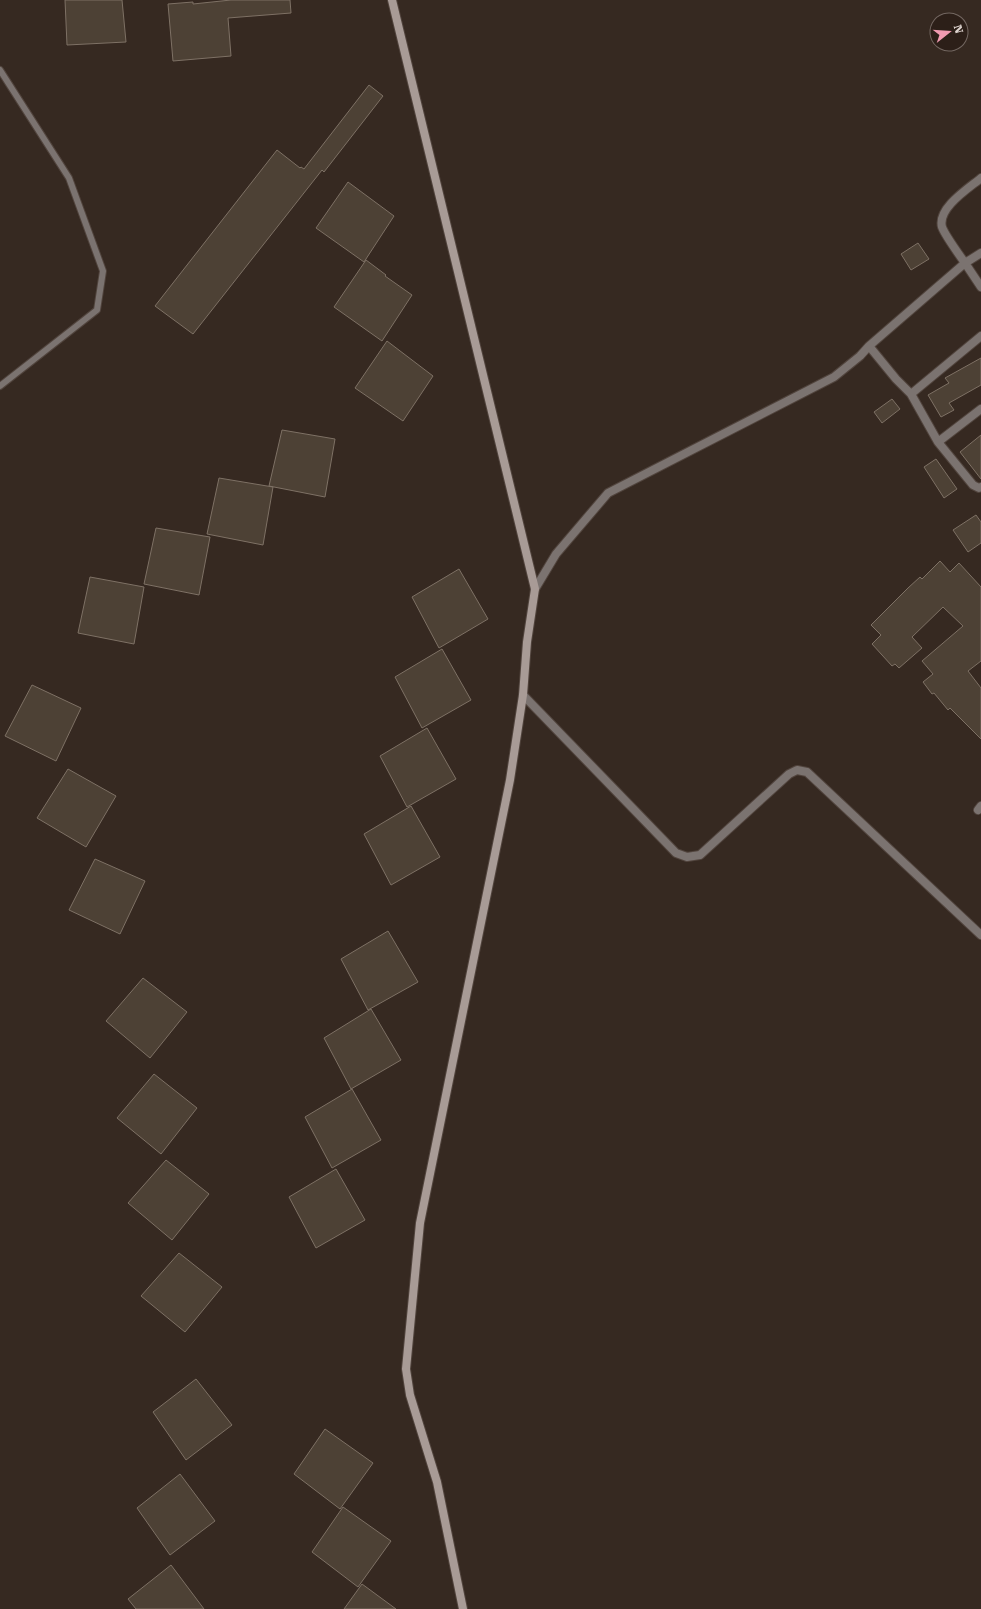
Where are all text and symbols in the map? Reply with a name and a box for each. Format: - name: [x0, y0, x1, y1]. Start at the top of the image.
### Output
- north arrow: [929, 12, 969, 52]
- text: N: [951, 23, 966, 36]

